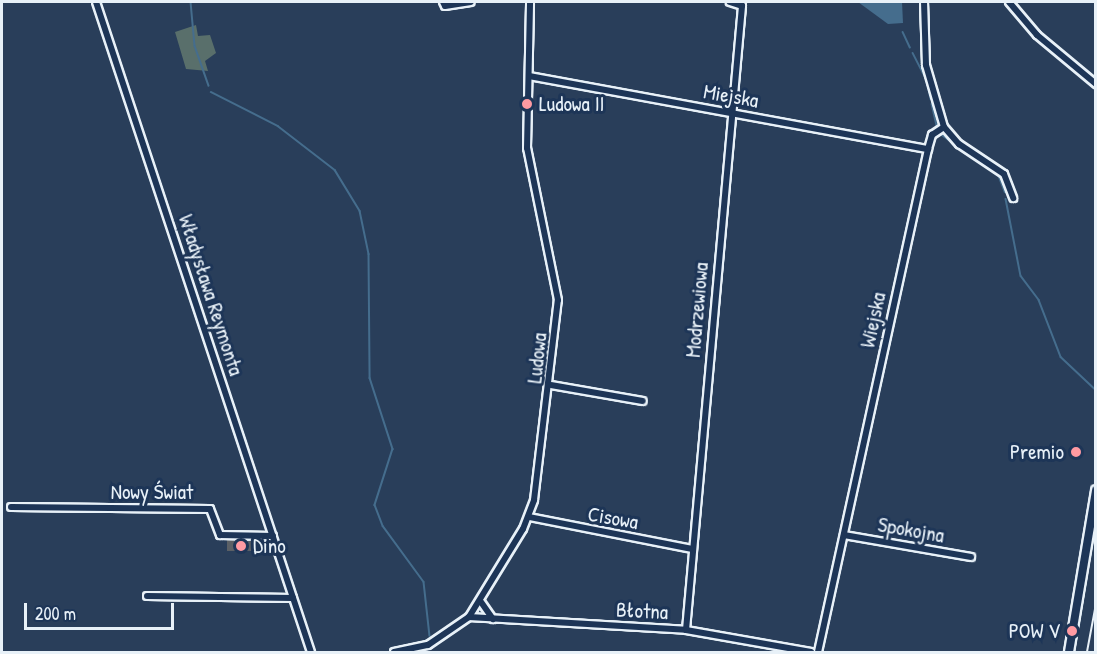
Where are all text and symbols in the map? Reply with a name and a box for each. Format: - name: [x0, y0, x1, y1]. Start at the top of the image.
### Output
- street label: Miejska: [701, 79, 761, 113]
- place label: Ludowa II: [539, 91, 605, 117]
- marker: Ludowa II: [520, 97, 534, 111]
- street label: Władysława Reymonta: [173, 211, 249, 379]
- street label: Modrzewiowa: [680, 261, 714, 359]
- street label: Wiejska: [855, 290, 891, 350]
- street label: Ludowa: [522, 331, 552, 385]
- place label: Premio: [1010, 439, 1064, 465]
- marker: Premio: [1069, 445, 1083, 459]
- street label: Nowy Świat: [111, 479, 193, 505]
- street label: Cisowa: [586, 501, 640, 535]
- street label: Spokojna: [876, 512, 946, 548]
- place label: Dino: [253, 533, 286, 559]
- marker: Dino: [234, 539, 248, 553]
- scale bar: [27, 591, 177, 629]
- street label: Błotna: [615, 597, 669, 625]
- text: 200 m: [35, 601, 76, 626]
- place label: POW V: [1009, 618, 1060, 644]
- marker: POW V: [1065, 624, 1079, 638]

